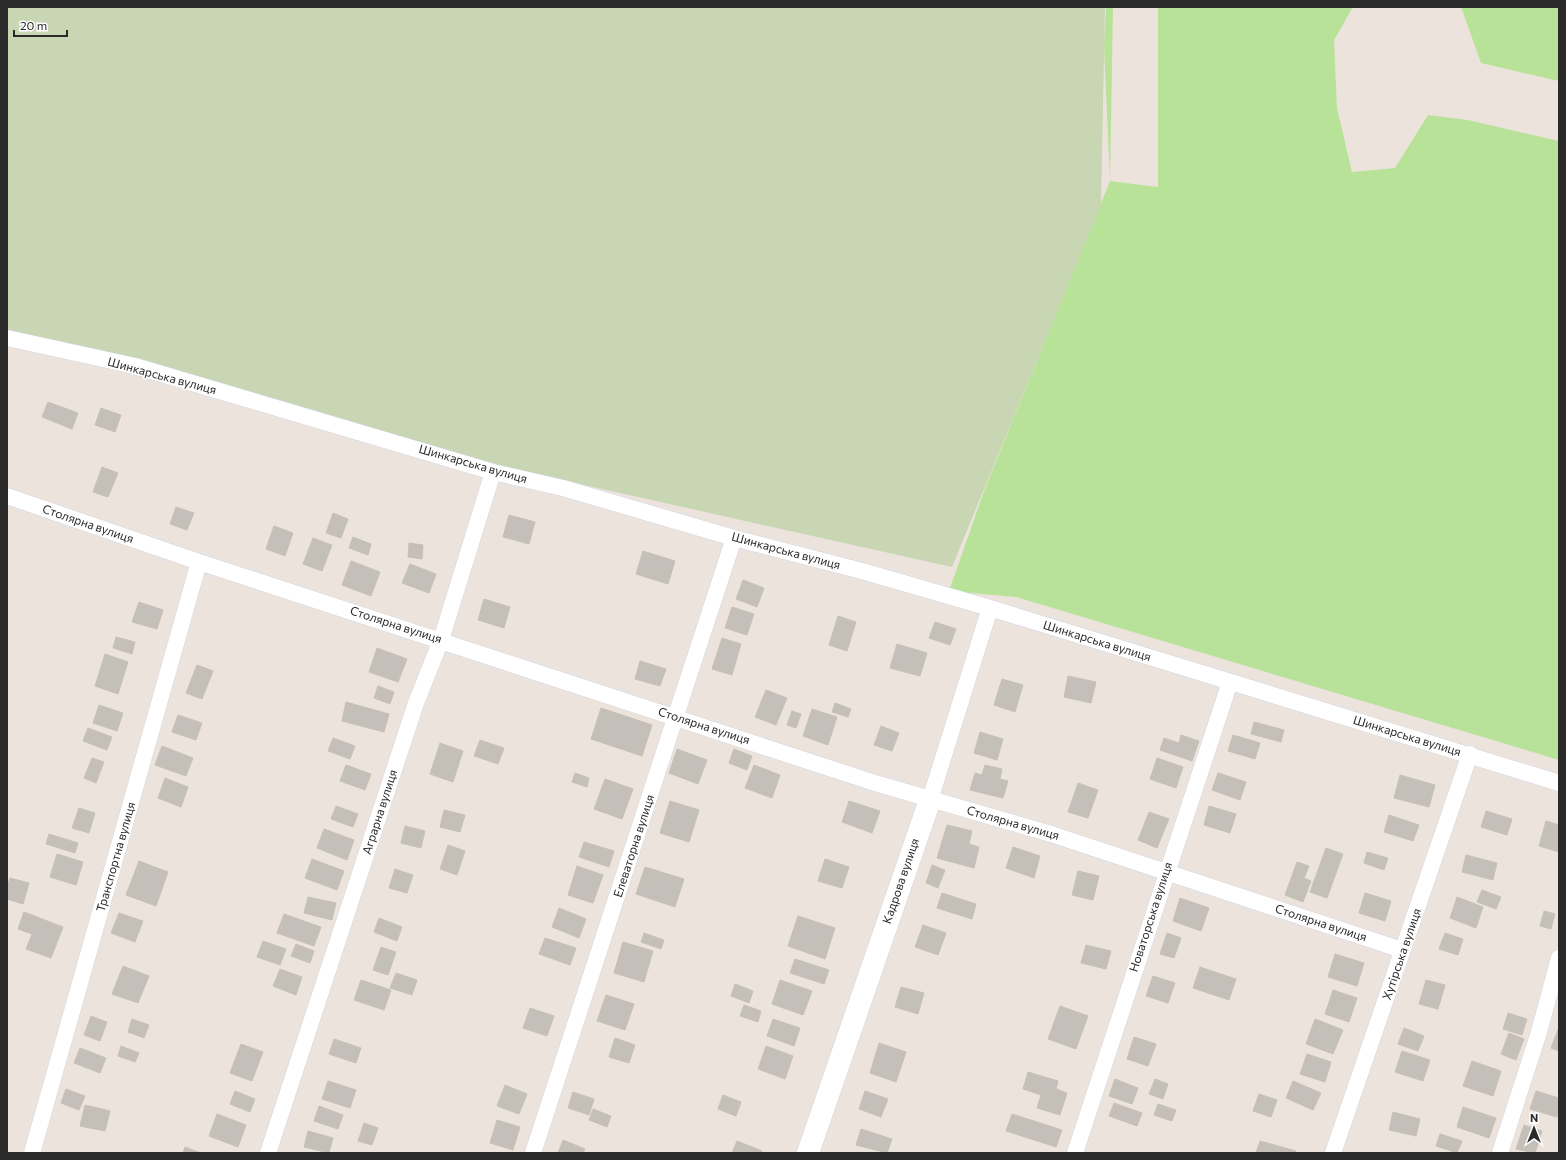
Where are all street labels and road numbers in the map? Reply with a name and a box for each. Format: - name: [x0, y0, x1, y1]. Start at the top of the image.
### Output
- street label: Шинкарська вулиця: [106, 354, 218, 396]
- street label: Шинкарська вулиця: [417, 441, 529, 485]
- street label: Столярна вулиця: [41, 501, 136, 545]
- street label: Шинкарська вулиця: [730, 529, 842, 571]
- street label: Столярна вулиця: [349, 603, 444, 645]
- street label: Шинкарська вулиця: [1042, 617, 1153, 663]
- street label: Столярна вулиця: [657, 704, 752, 746]
- street label: Шинкарська вулиця: [1352, 712, 1463, 758]
- street label: Аграрна вулиця: [359, 767, 399, 856]
- street label: Елеваторна вулиця: [610, 792, 656, 899]
- street label: Транспортна вулиця: [93, 800, 137, 913]
- street label: Столярна вулиця: [965, 802, 1061, 842]
- street label: Кадрова вулиця: [879, 836, 921, 925]
- street label: Новаторська вулиця: [1126, 860, 1174, 973]
- street label: Столярна вулиця: [1274, 901, 1369, 943]
- street label: Хутірська вулиця: [1379, 906, 1423, 1001]

